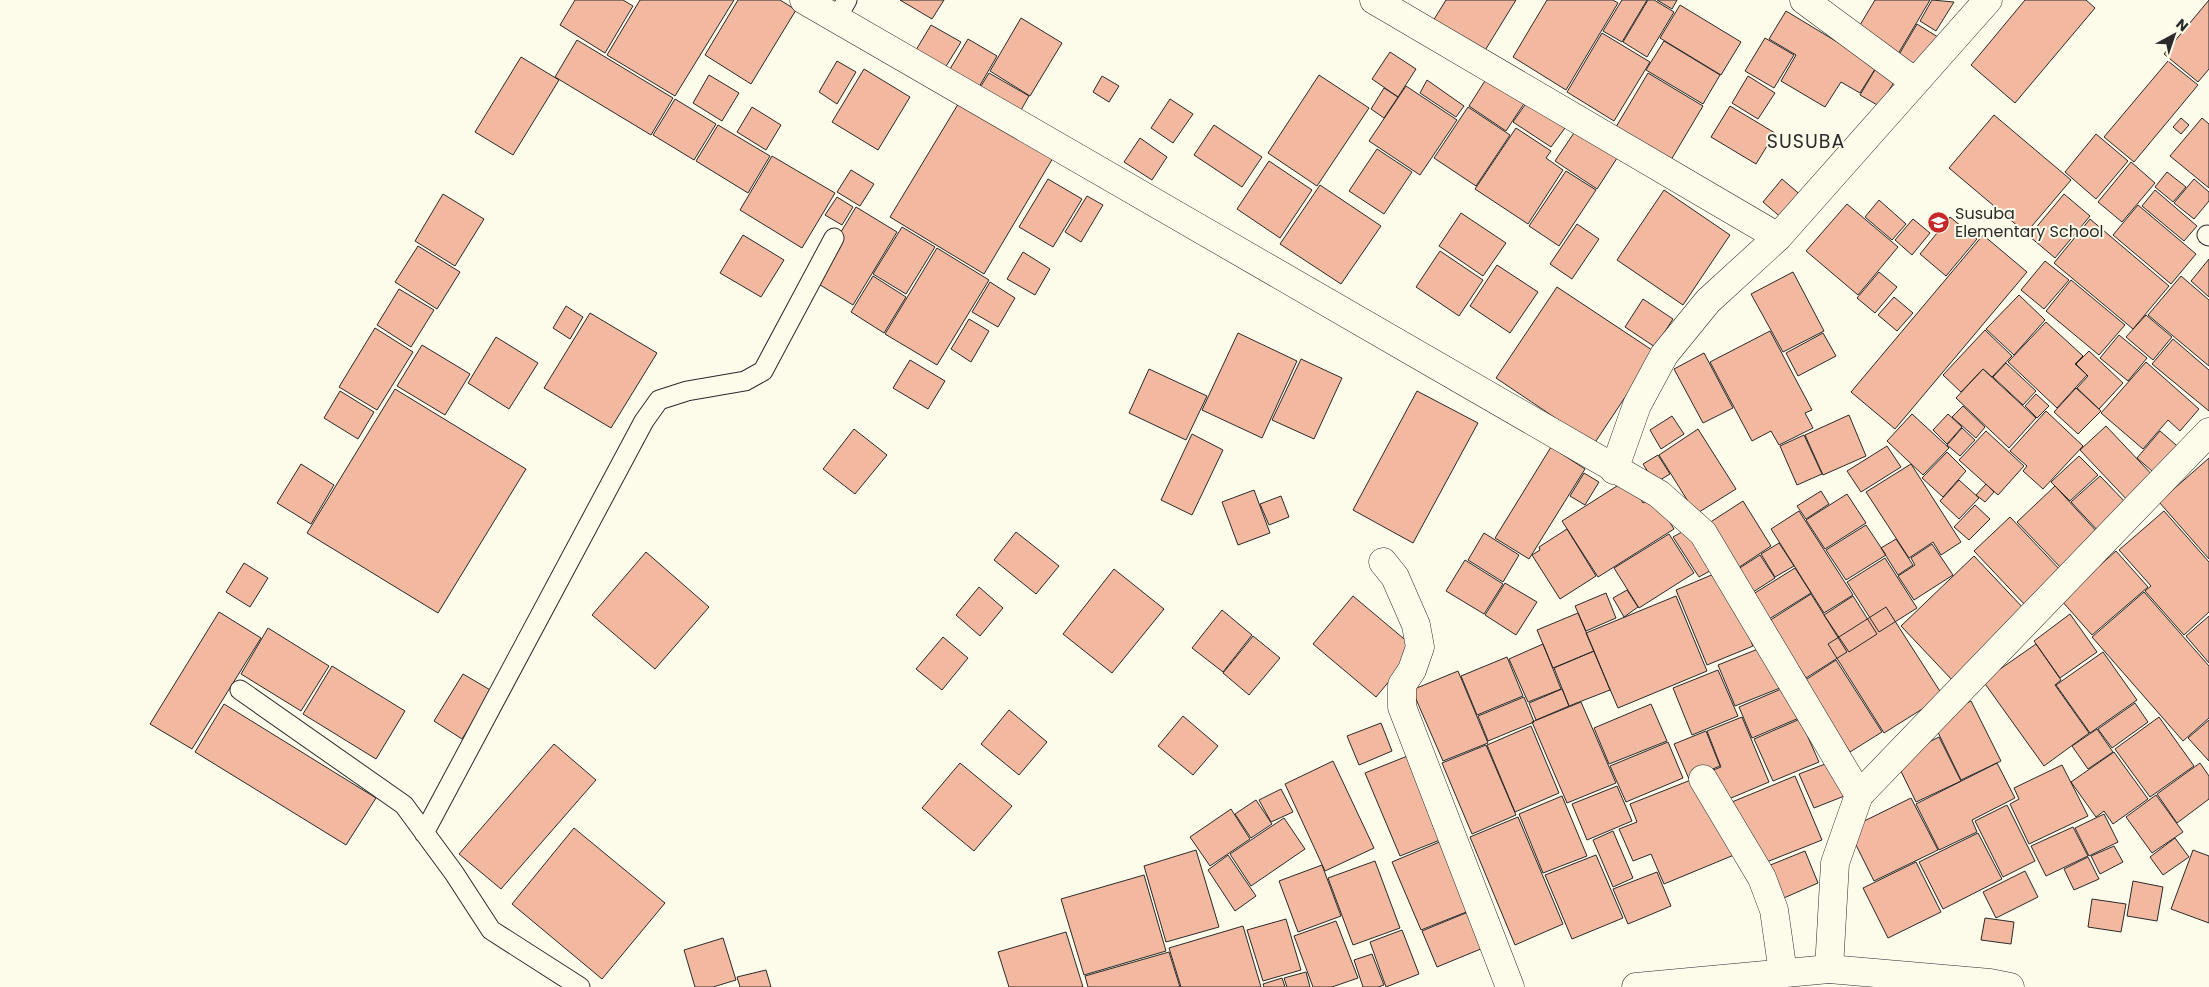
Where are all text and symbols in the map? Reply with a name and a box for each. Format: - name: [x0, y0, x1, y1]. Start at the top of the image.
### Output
- north arrow: [2149, 10, 2199, 60]
- text: N: [2172, 14, 2193, 36]
- district label: SUSUBA: [1767, 128, 1845, 155]
- place label: Susuba Elementary School: [1955, 202, 2103, 243]
- school or university icon: Susuba Elementary School: [1927, 210, 1951, 234]

